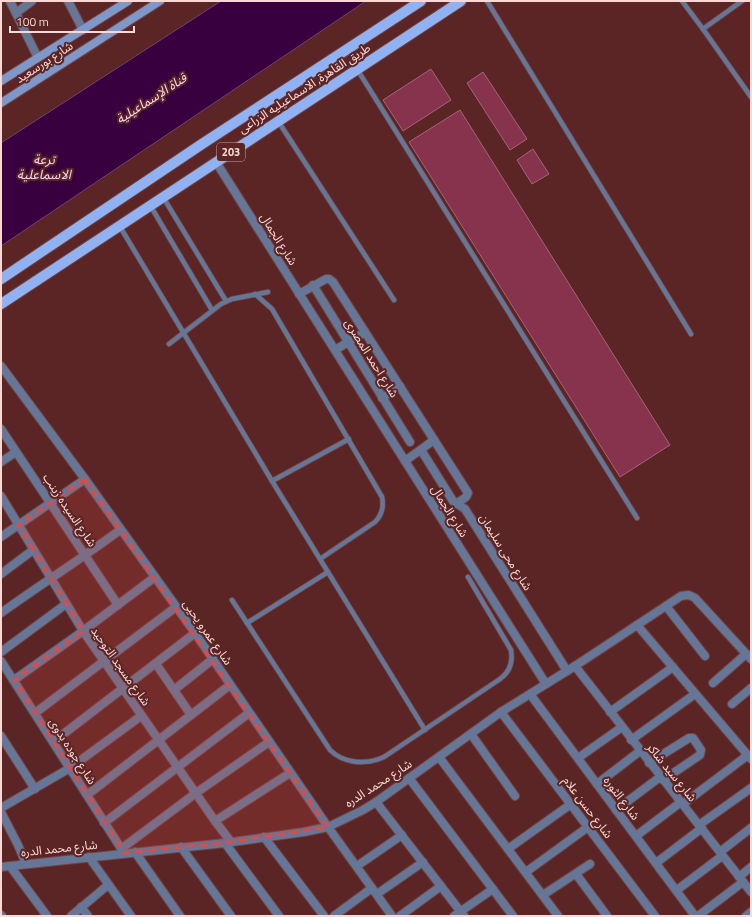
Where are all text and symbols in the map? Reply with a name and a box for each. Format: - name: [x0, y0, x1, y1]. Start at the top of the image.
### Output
- scale bar: [10, 8, 134, 34]
- text: 100 m: [16, 12, 49, 31]
- street label: شارع بورسعيد: [11, 36, 77, 88]
- street label: طريق القاهرة, الاسماعيليه الزراعى: [234, 38, 374, 138]
- water label: قناة الإسماعيلية: [112, 67, 191, 128]
- road number: 203: [217, 143, 245, 161]
- water label: ترعة الاسماعلية: [17, 149, 73, 184]
- street label: شارع الجمال: [255, 209, 303, 269]
- street label: شارع احمد المصرى: [340, 315, 404, 401]
- street label: شارع السيده زينب: [38, 469, 102, 551]
- street label: شارع الجمال: [426, 481, 474, 541]
- street label: شارع محى سليمان: [475, 510, 537, 594]
- street label: شارع عمرو يحيى: [178, 595, 238, 669]
- street label: شارع مسجد التوحيد: [86, 622, 156, 710]
- street label: شارع جوده بدوى: [44, 714, 102, 788]
- street label: شارع سيد شاكر: [641, 737, 702, 806]
- street label: شارع محمد الدره: [341, 754, 415, 812]
- street label: شارع حسن علام: [558, 772, 618, 842]
- street label: شارع الثوره: [599, 772, 645, 824]
- street label: شارع محمد الدره: [20, 835, 98, 861]

